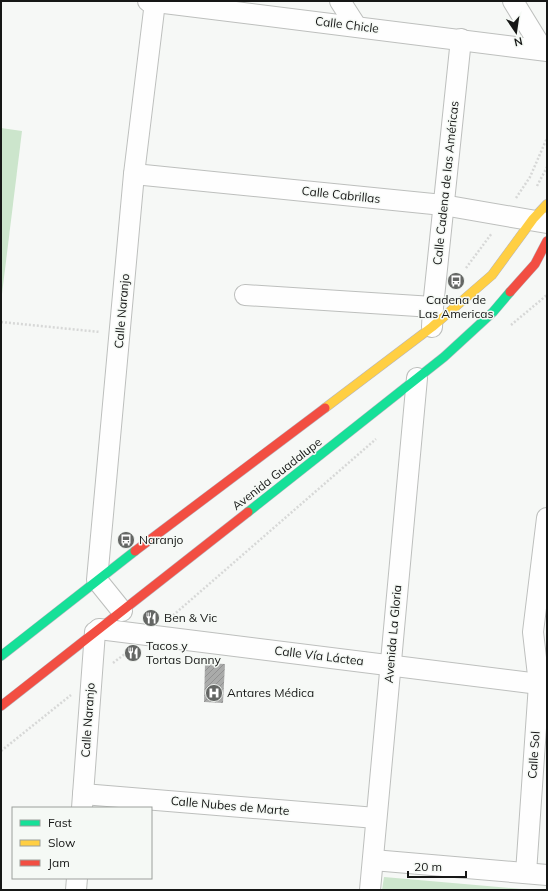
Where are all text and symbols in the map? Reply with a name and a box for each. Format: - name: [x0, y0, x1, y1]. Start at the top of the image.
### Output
- north arrow: [496, 12, 536, 52]
- street label: Calle Chicle: [314, 13, 380, 36]
- text: N: [513, 34, 524, 49]
- street label: Calle Cadena de las Américas: [429, 100, 462, 266]
- street label: Calle Cabrillas: [301, 183, 381, 206]
- bus stop icon: Cadena de Las Americas: [446, 271, 466, 291]
- street label: Calle Naranjo: [111, 273, 132, 349]
- place label: Cadena de Las Americas: [419, 292, 494, 321]
- street label: Avenida Guadalupe: [229, 434, 324, 513]
- bus stop icon: Naranjo: [116, 530, 136, 550]
- place label: Naranjo: [139, 532, 184, 547]
- street label: Avenida La Gloria: [381, 584, 404, 684]
- restaurant icon: Ben & Vic: [141, 608, 161, 628]
- place label: Ben & Vic: [164, 610, 217, 625]
- place label: Tacos y Tortas Danny: [146, 638, 222, 667]
- restaurant icon: Tacos y Tortas Danny: [123, 643, 143, 663]
- street label: Calle Vía Láctea: [274, 643, 364, 668]
- street label: Calle Naranjo: [77, 682, 98, 758]
- hospital icon: Antares Médica: [204, 683, 224, 703]
- place label: Antares Médica: [227, 685, 314, 700]
- street label: Calle Sol: [524, 731, 543, 779]
- street label: Calle Nubes de Marte: [170, 793, 290, 818]
- legend: [12, 807, 152, 879]
- text: Fast: [48, 815, 72, 830]
- text: Slow: [48, 835, 76, 850]
- scale bar: [408, 853, 466, 879]
- text: Jam: [48, 855, 70, 870]
- text: 20 m: [414, 859, 442, 874]

